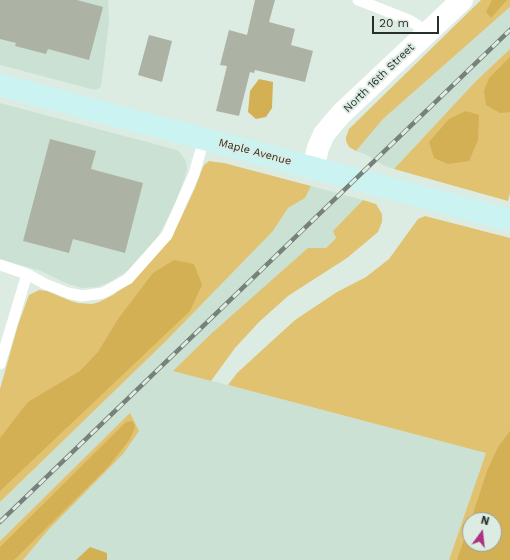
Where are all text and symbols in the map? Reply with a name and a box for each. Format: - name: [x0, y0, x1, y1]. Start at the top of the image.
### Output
- scale bar: [374, 8, 441, 34]
- text: 20 m: [379, 16, 409, 30]
- street label: North 16th Street: [341, 41, 417, 115]
- street label: Maple Avenue: [217, 136, 293, 168]
- north arrow: [462, 512, 502, 552]
- text: N: [479, 514, 491, 528]

